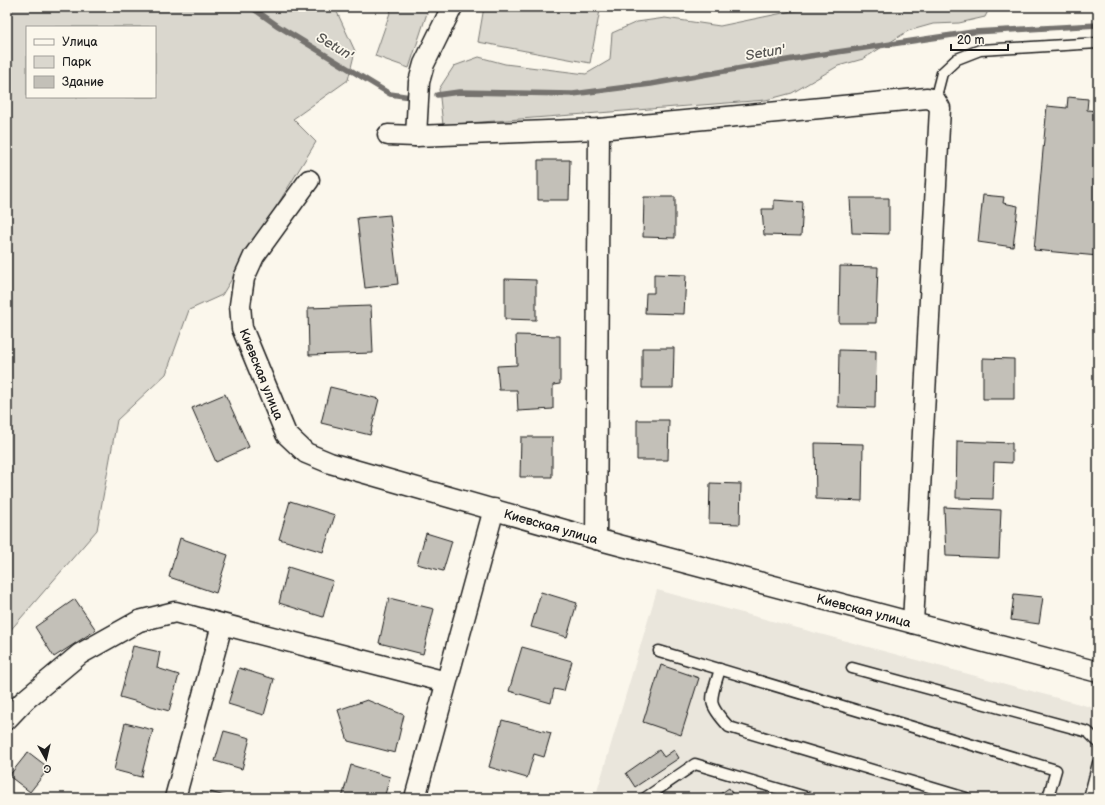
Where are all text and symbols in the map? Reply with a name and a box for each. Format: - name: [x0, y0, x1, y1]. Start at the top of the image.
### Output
- legend: [26, 26, 156, 98]
- scale bar: [951, 26, 1008, 52]
- water label: Setun': [313, 29, 357, 64]
- text: 20 m: [957, 33, 984, 48]
- text: Улица: [62, 35, 98, 50]
- water label: Setun': [744, 41, 787, 64]
- text: Парк: [62, 55, 92, 70]
- text: Здание: [62, 75, 104, 90]
- street label: Киевская улица: [235, 326, 287, 423]
- street label: Киевская улица: [502, 506, 600, 548]
- street label: Киевская улица: [815, 591, 913, 631]
- north arrow: [26, 739, 66, 779]
- text: С: [42, 761, 52, 775]

